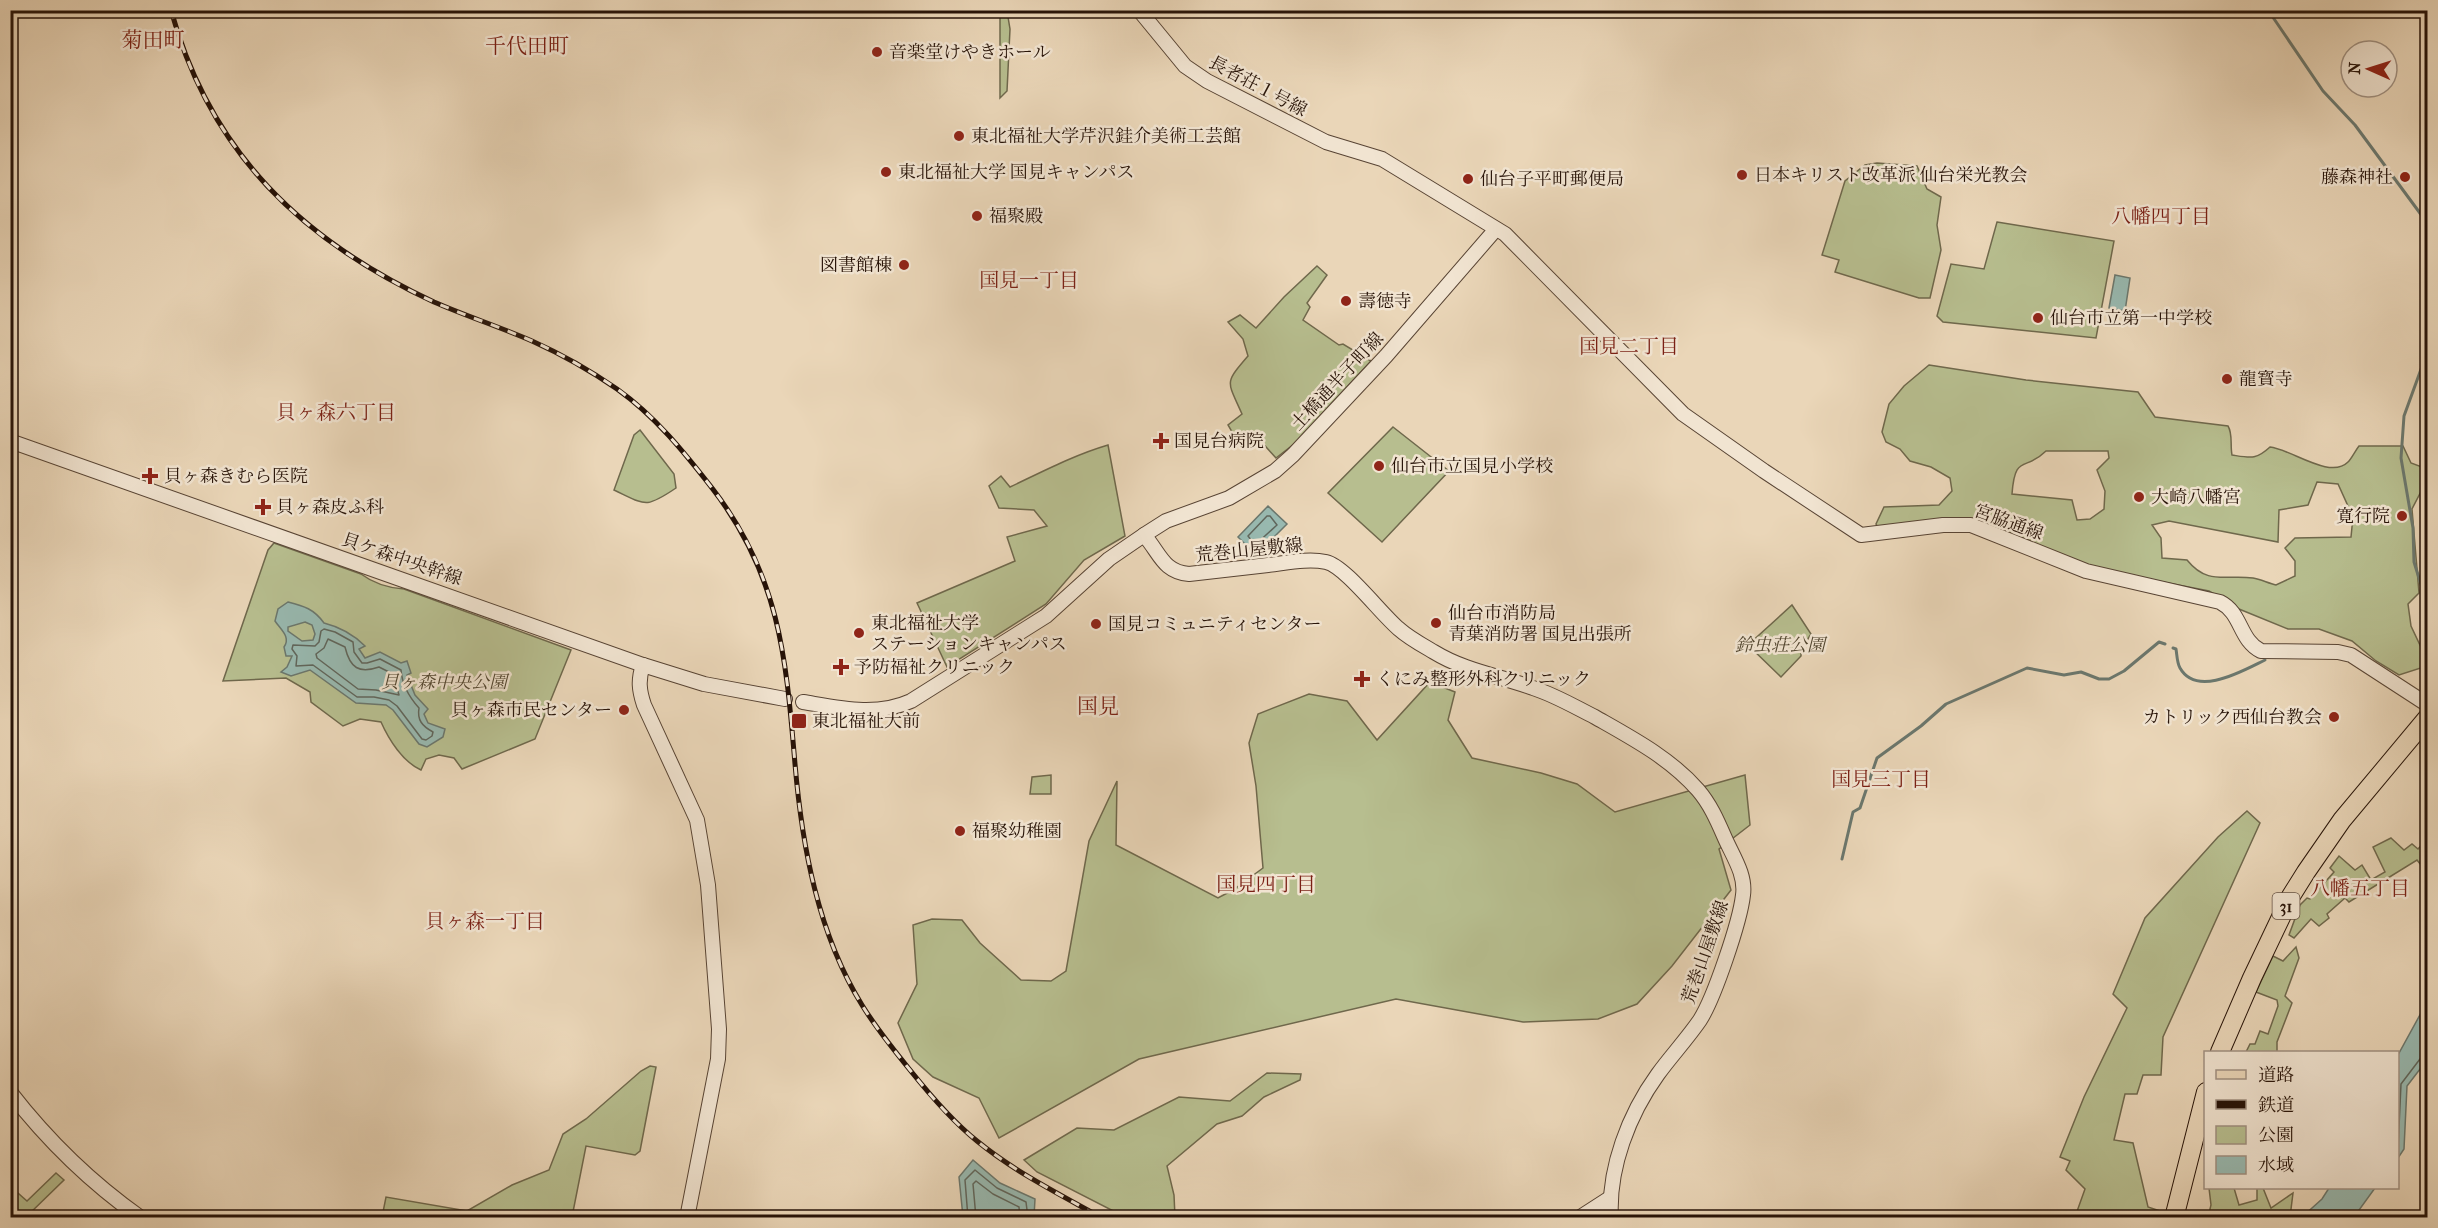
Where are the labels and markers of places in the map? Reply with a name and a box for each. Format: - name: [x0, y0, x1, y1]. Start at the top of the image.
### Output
- place label: 音楽堂けやきホール: [889, 42, 1051, 63]
- marker: 音楽堂けやきホール: [870, 45, 884, 59]
- place label: 東北福祉大学芹沢銈介美術工芸館: [971, 126, 1241, 147]
- marker: 東北福祉大学芹沢銈介美術工芸館: [952, 129, 966, 143]
- place label: 東北福祉大学 国見キャンパス: [898, 162, 1135, 183]
- marker: 東北福祉大学 国見キャンパス: [879, 165, 893, 179]
- place label: 日本キリスト改革派 仙台栄光教会: [1754, 165, 2028, 186]
- place label: 藤森神社: [2321, 167, 2393, 188]
- marker: 日本キリスト改革派 仙台栄光教会: [1735, 168, 1749, 182]
- place label: 仙台子平町郵便局: [1480, 169, 1624, 190]
- marker: 藤森神社: [2398, 170, 2412, 184]
- marker: 仙台子平町郵便局: [1461, 172, 1475, 186]
- place label: 福聚殿: [989, 206, 1043, 227]
- marker: 福聚殿: [970, 209, 984, 223]
- place label: 図書館棟: [820, 255, 892, 276]
- marker: 図書館棟: [897, 258, 911, 272]
- place label: 壽徳寺: [1358, 291, 1412, 312]
- marker: 壽徳寺: [1339, 294, 1353, 308]
- place label: 仙台市立第一中学校: [2050, 308, 2212, 329]
- marker: 仙台市立第一中学校: [2031, 311, 2045, 325]
- place label: 龍寳寺: [2239, 369, 2293, 390]
- marker: 龍寳寺: [2220, 372, 2234, 386]
- place label: 国見台病院: [1174, 431, 1264, 452]
- marker: 国見台病院: [1152, 432, 1170, 450]
- place label: 仙台市立国見小学校: [1391, 456, 1553, 477]
- marker: 仙台市立国見小学校: [1372, 459, 1386, 473]
- place label: 貝ヶ森きむら医院: [164, 466, 308, 487]
- marker: 貝ヶ森きむら医院: [141, 467, 159, 485]
- place label: 大崎八幡宮: [2151, 487, 2241, 508]
- marker: 大崎八幡宮: [2132, 490, 2146, 504]
- place label: 貝ヶ森皮ふ科: [276, 497, 384, 518]
- marker: 貝ヶ森皮ふ科: [254, 498, 272, 516]
- place label: 寛行院: [2336, 506, 2390, 527]
- marker: 寛行院: [2395, 509, 2409, 523]
- place label: 仙台市消防局 青葉消防署 国見出張所: [1448, 603, 1632, 645]
- place label: 東北福祉大学 ステーションキャンパス: [871, 613, 1067, 655]
- place label: 国見コミュニティセンター: [1108, 614, 1321, 635]
- marker: 仙台市消防局 青葉消防署 国見出張所: [1429, 616, 1443, 630]
- marker: 国見コミュニティセンター: [1089, 617, 1103, 631]
- marker: 東北福祉大学 ステーションキャンパス: [852, 626, 866, 640]
- place label: 予防福祉クリニック: [854, 657, 1015, 678]
- marker: 予防福祉クリニック: [832, 658, 850, 676]
- place label: くにみ整形外科クリニック: [1376, 669, 1591, 690]
- marker: くにみ整形外科クリニック: [1353, 670, 1371, 688]
- place label: 貝ヶ森市民センター: [451, 700, 612, 721]
- marker: 貝ヶ森市民センター: [617, 703, 631, 717]
- place label: カトリック西仙台教会: [2143, 707, 2322, 728]
- marker: カトリック西仙台教会: [2327, 710, 2341, 724]
- place label: 東北福祉大前: [812, 711, 920, 732]
- marker: 東北福祉大前: [790, 712, 808, 730]
- place label: 福聚幼稚園: [972, 821, 1062, 842]
- marker: 福聚幼稚園: [953, 824, 967, 838]

